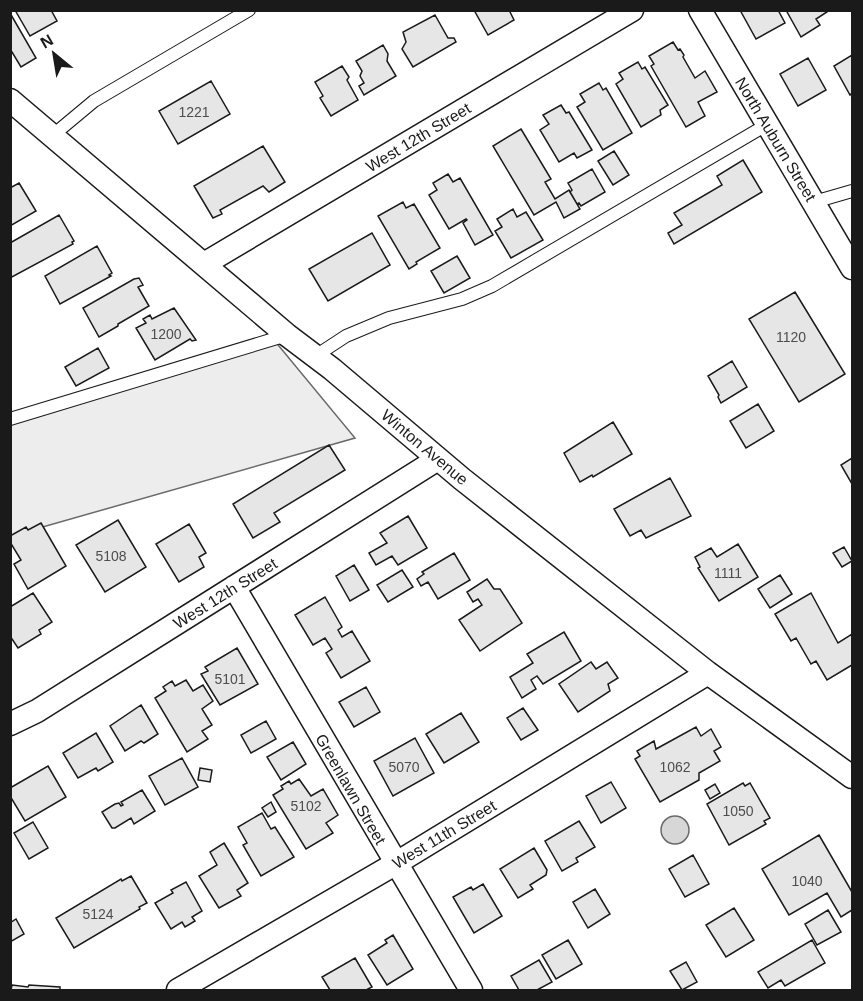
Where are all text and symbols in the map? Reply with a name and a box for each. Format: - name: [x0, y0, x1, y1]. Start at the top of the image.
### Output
- north arrow: [24, 24, 84, 84]
- text: N: [37, 31, 56, 52]
- street label: North Auburn Street: [732, 74, 820, 205]
- street label: West 12th Street: [363, 99, 474, 175]
- house number: 1221: [178, 104, 210, 120]
- house number: 1200: [150, 326, 182, 342]
- house number: 1120: [776, 329, 806, 345]
- street label: Winton Avenue: [378, 406, 471, 488]
- house number: 5108: [95, 548, 127, 564]
- street label: West 12th Street: [170, 554, 281, 632]
- house number: 1111: [714, 565, 742, 581]
- house number: 5101: [214, 671, 246, 687]
- street label: Greenlawn Street: [312, 731, 389, 848]
- house number: 5070: [388, 759, 420, 775]
- house number: 1062: [659, 759, 691, 775]
- street label: West 11th Street: [389, 797, 500, 872]
- house number: 5102: [290, 798, 322, 814]
- house number: 1050: [722, 803, 754, 819]
- house number: 1040: [791, 873, 823, 889]
- house number: 5124: [82, 906, 114, 922]

